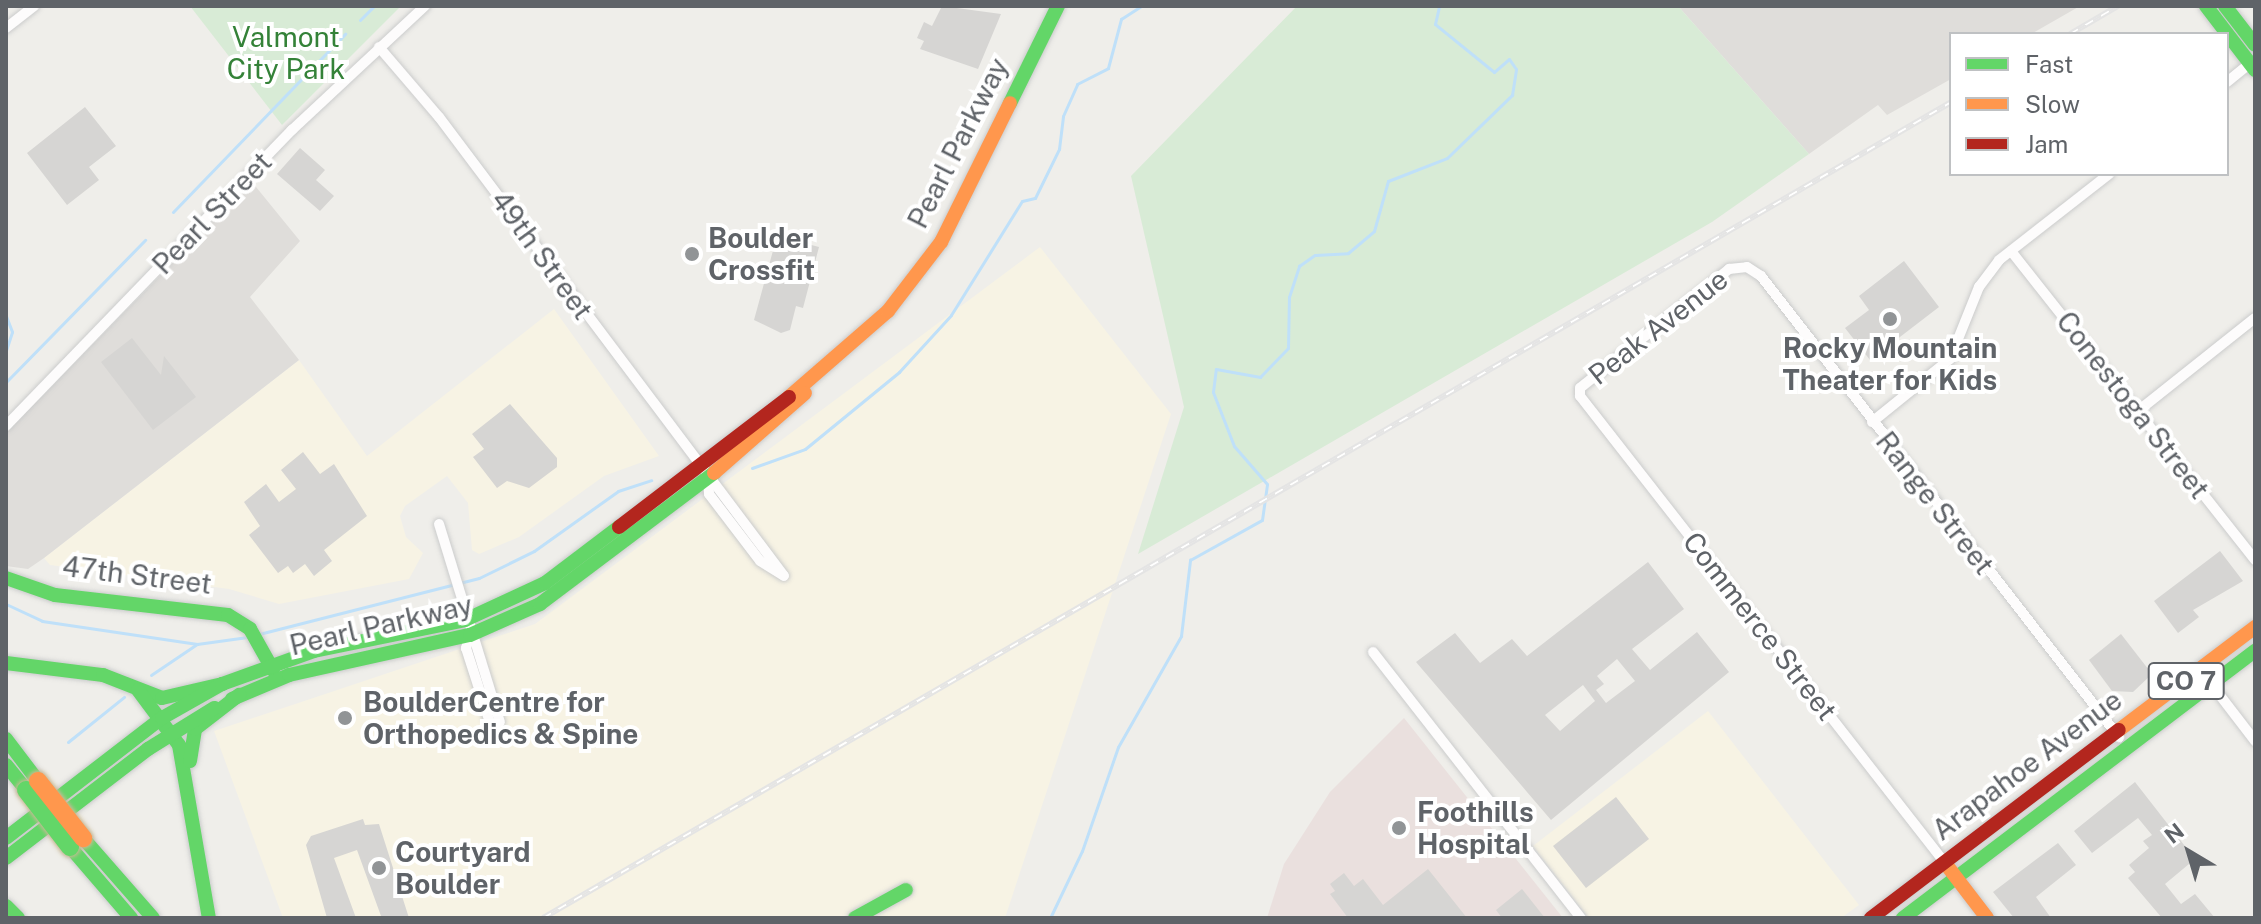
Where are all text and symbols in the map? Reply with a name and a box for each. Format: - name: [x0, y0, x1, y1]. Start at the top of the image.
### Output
- park label: Valmont City Park: [227, 20, 345, 86]
- legend: [1949, 32, 2229, 176]
- text: Fast: [2025, 50, 2073, 78]
- street label: Pearl Parkway: [901, 52, 1015, 234]
- text: Slow: [2025, 90, 2080, 118]
- text: Jam: [2025, 130, 2068, 158]
- street label: Pearl Street: [145, 145, 279, 281]
- street label: 49th Street: [484, 184, 600, 326]
- place label: Boulder Crossfit: [708, 221, 815, 287]
- marker: Boulder Crossfit: [683, 245, 701, 263]
- street label: Peak Avenue: [1582, 262, 1734, 392]
- street label: Conestoga Street: [2050, 305, 2216, 505]
- marker: Rocky Mountain Theater for Kids: [1881, 310, 1899, 328]
- place label: Rocky Mountain Theater for Kids: [1783, 331, 1997, 397]
- street label: Range Street: [1869, 425, 2001, 581]
- street label: Commerce Street: [1676, 525, 1844, 727]
- street label: 47th Street: [60, 549, 214, 601]
- street label: Pearl Parkway: [286, 588, 476, 662]
- road number: CO 7: [2146, 659, 2226, 703]
- street label: Arapahoe Avenue: [1926, 683, 2128, 847]
- place label: BoulderCentre for Orthopedics & Spine: [363, 685, 639, 751]
- marker: BoulderCentre for Orthopedics & Spine: [334, 707, 356, 729]
- place label: Foothills Hospital: [1417, 795, 1534, 861]
- north arrow: [2149, 812, 2229, 892]
- marker: Foothills Hospital: [1388, 817, 1410, 839]
- text: N: [2159, 818, 2189, 849]
- place label: Courtyard Boulder: [395, 835, 531, 901]
- marker: Courtyard Boulder: [370, 859, 388, 877]

